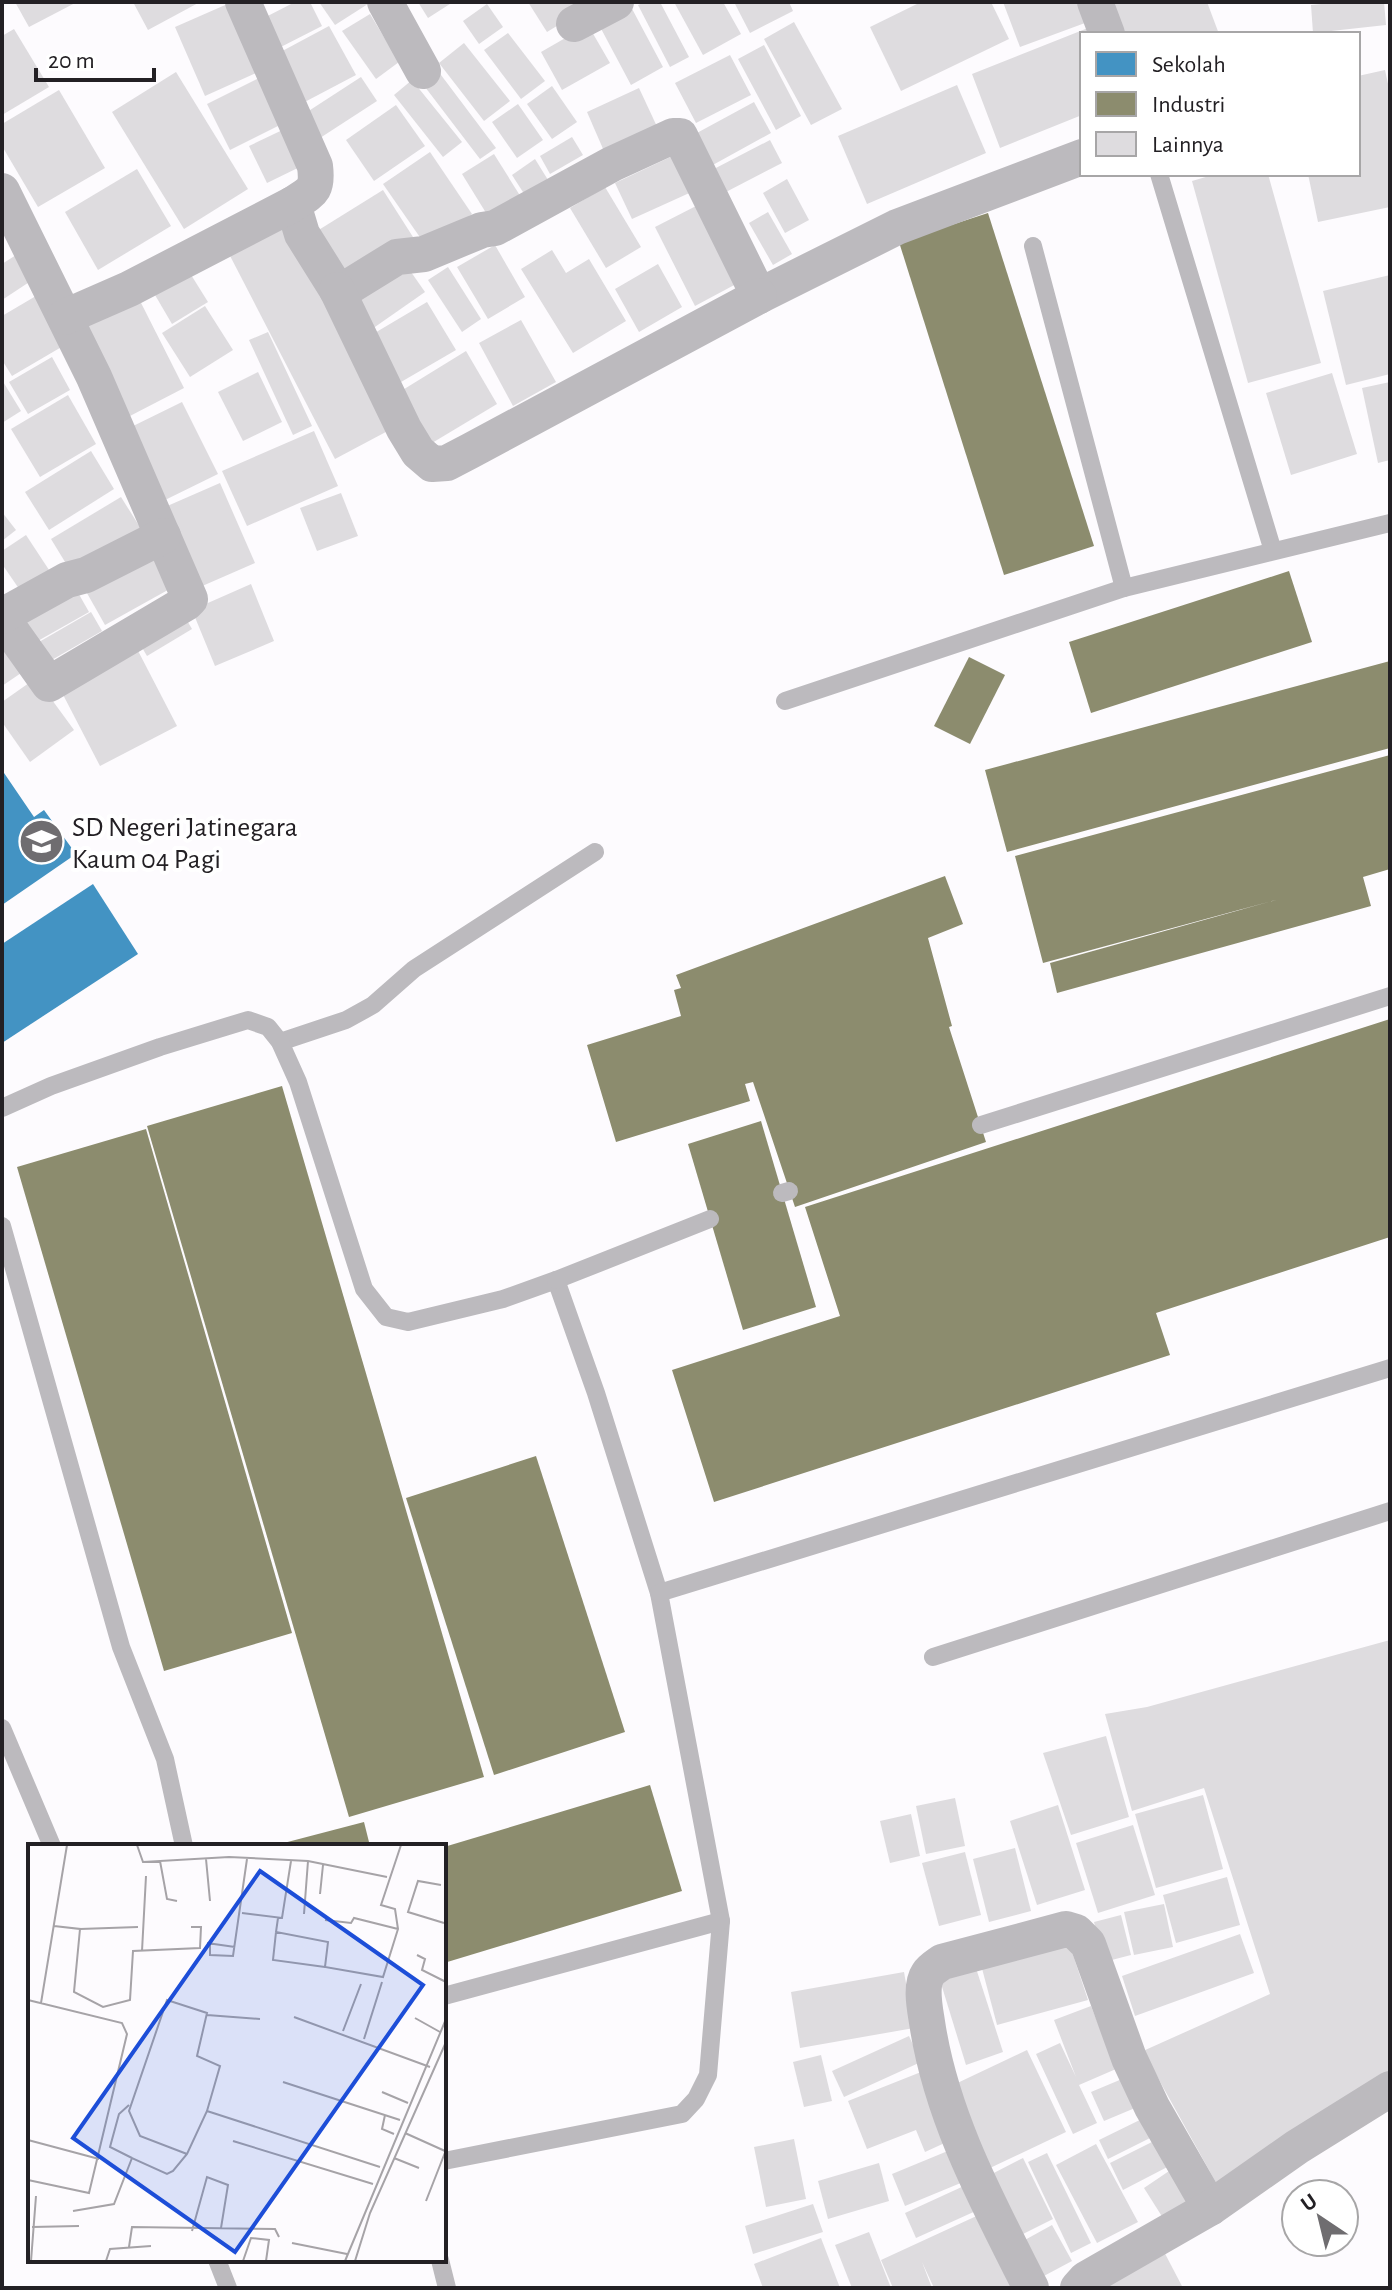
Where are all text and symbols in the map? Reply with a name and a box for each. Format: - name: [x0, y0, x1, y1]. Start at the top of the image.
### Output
- scale bar: [36, 32, 154, 82]
- legend: [1080, 32, 1360, 176]
- text: 20 m: [48, 49, 95, 73]
- text: Sekolah: [1152, 53, 1226, 77]
- text: Industri: [1152, 93, 1225, 117]
- text: Lainnya: [1152, 133, 1224, 157]
- place label: SD Negeri Jatinegara Kaum 04 Pagi: [72, 814, 298, 874]
- school or university icon: SD Negeri Jatinegara Kaum 04 Pagi: [17, 818, 65, 866]
- inset map: [28, 1844, 446, 2262]
- north arrow: [1280, 2178, 1360, 2258]
- text: U: [1297, 2189, 1321, 2215]

